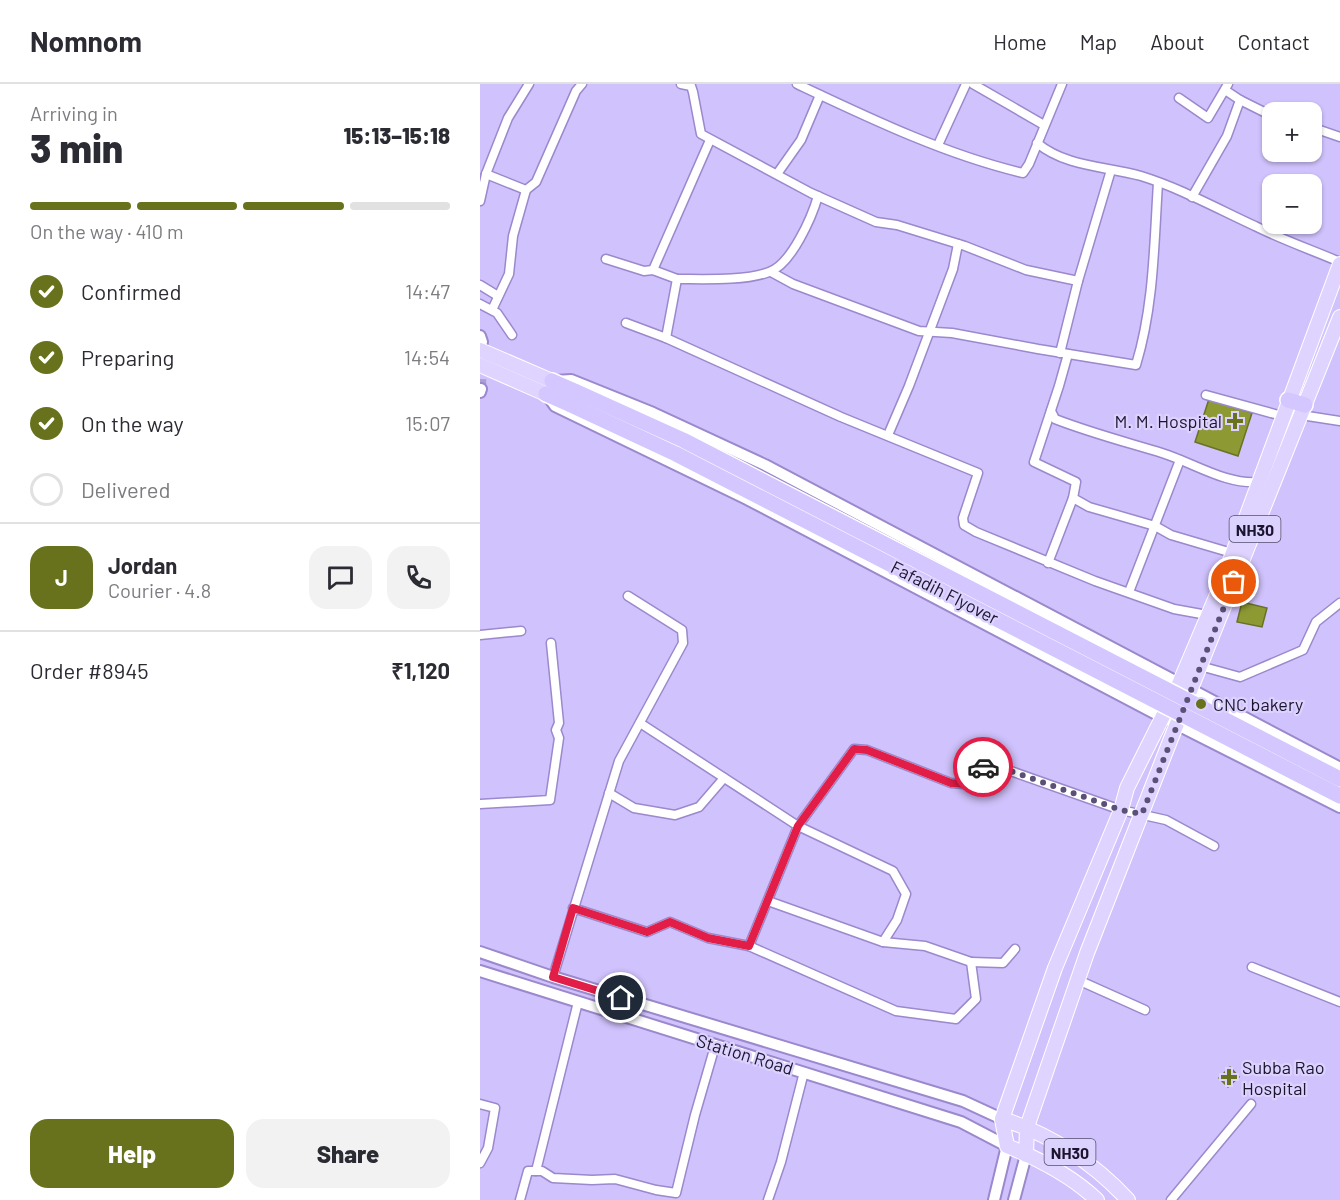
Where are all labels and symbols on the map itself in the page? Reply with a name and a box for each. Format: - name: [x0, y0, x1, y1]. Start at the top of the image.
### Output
- place label: M. M. Hospital: [1114, 410, 1222, 432]
- marker: M. M. Hospital: [1226, 412, 1244, 430]
- road number: NH30: [1230, 516, 1280, 542]
- street label: Fafadih Flyover: [887, 555, 1003, 629]
- pin: [1208, 556, 1259, 607]
- place label: CNC bakery: [1213, 693, 1303, 715]
- marker: CNC bakery: [1194, 697, 1208, 711]
- courier: [953, 737, 1013, 797]
- pin: [595, 972, 646, 1023]
- street label: Station Road: [694, 1029, 796, 1079]
- place label: Subba Rao Hospital: [1242, 1056, 1325, 1099]
- marker: Subba Rao Hospital: [1220, 1068, 1238, 1086]
- road number: NH30: [1044, 1139, 1096, 1165]

